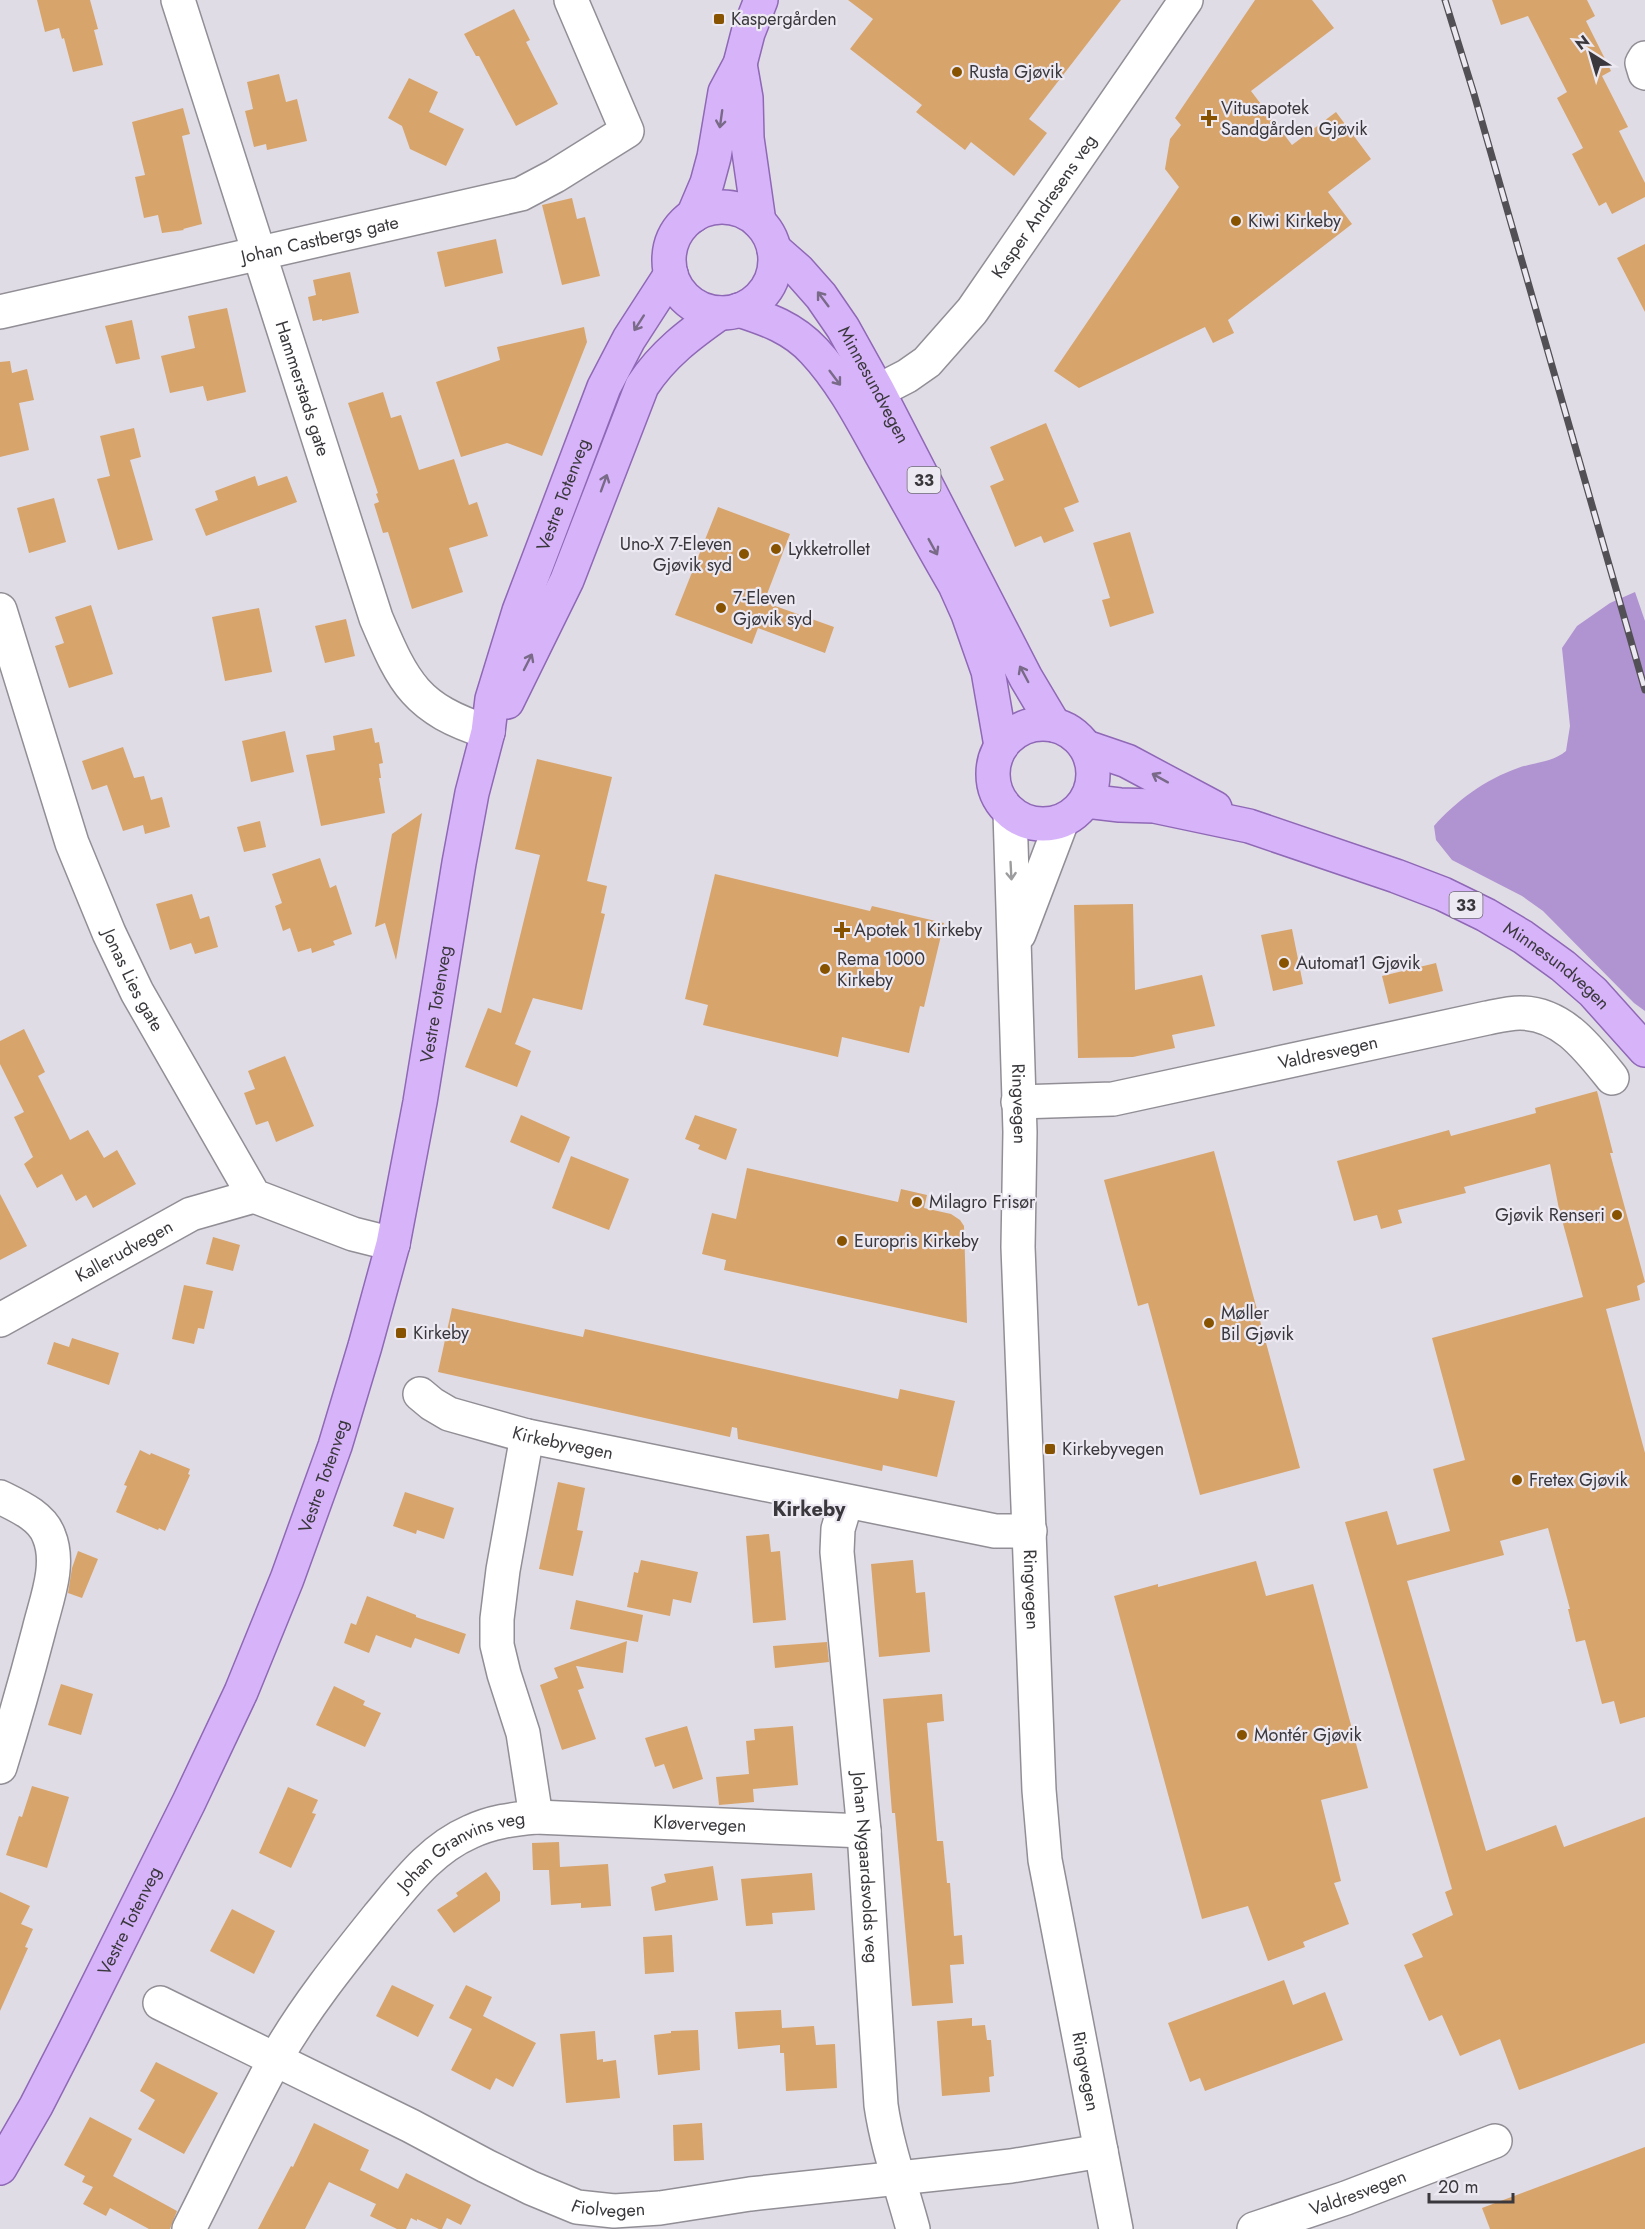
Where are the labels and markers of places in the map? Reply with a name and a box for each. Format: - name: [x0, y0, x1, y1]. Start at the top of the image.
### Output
- place label: Kaspergården: [731, 6, 837, 32]
- marker: Kaspergården: [712, 12, 726, 26]
- place label: Rusta Gjøvik: [969, 59, 1063, 85]
- marker: Rusta Gjøvik: [950, 65, 964, 79]
- place label: Vitusapotek Sandgården Gjøvik: [1221, 95, 1367, 142]
- marker: Vitusapotek Sandgården Gjøvik: [1202, 111, 1216, 125]
- place label: Kiwi Kirkeby: [1248, 208, 1341, 234]
- marker: Kiwi Kirkeby: [1229, 214, 1243, 228]
- place label: Uno-X 7-Eleven Gjøvik syd: [620, 531, 732, 578]
- place label: Lykketrollet: [788, 536, 871, 562]
- marker: Lykketrollet: [769, 542, 783, 556]
- marker: Uno-X 7-Eleven Gjøvik syd: [737, 547, 751, 561]
- place label: 7-Eleven Gjøvik syd: [733, 585, 812, 632]
- marker: 7-Eleven Gjøvik syd: [714, 601, 728, 615]
- place label: Apotek 1 Kirkeby: [854, 917, 982, 943]
- marker: Apotek 1 Kirkeby: [835, 923, 849, 937]
- place label: Rema 1000 Kirkeby: [837, 946, 925, 993]
- place label: Automat1 Gjøvik: [1296, 950, 1420, 976]
- marker: Automat1 Gjøvik: [1277, 956, 1291, 970]
- marker: Rema 1000 Kirkeby: [818, 962, 832, 976]
- place label: Milagro Frisør: [929, 1189, 1036, 1215]
- marker: Milagro Frisør: [910, 1195, 924, 1209]
- place label: Gjøvik Renseri: [1495, 1202, 1605, 1228]
- marker: Gjøvik Renseri: [1610, 1208, 1624, 1222]
- place label: Europris Kirkeby: [854, 1228, 979, 1254]
- marker: Europris Kirkeby: [835, 1234, 849, 1248]
- place label: Møller Bil Gjøvik: [1221, 1300, 1294, 1347]
- marker: Møller Bil Gjøvik: [1202, 1316, 1216, 1330]
- place label: Kirkeby: [413, 1320, 469, 1346]
- marker: Kirkeby: [394, 1326, 408, 1340]
- place label: Kirkebyvegen: [1062, 1436, 1164, 1462]
- marker: Kirkebyvegen: [1043, 1442, 1057, 1456]
- place label: Fretex Gjøvik: [1529, 1467, 1628, 1493]
- marker: Fretex Gjøvik: [1510, 1473, 1524, 1487]
- place label: Montér Gjøvik: [1254, 1722, 1362, 1748]
- marker: Montér Gjøvik: [1235, 1728, 1249, 1742]

